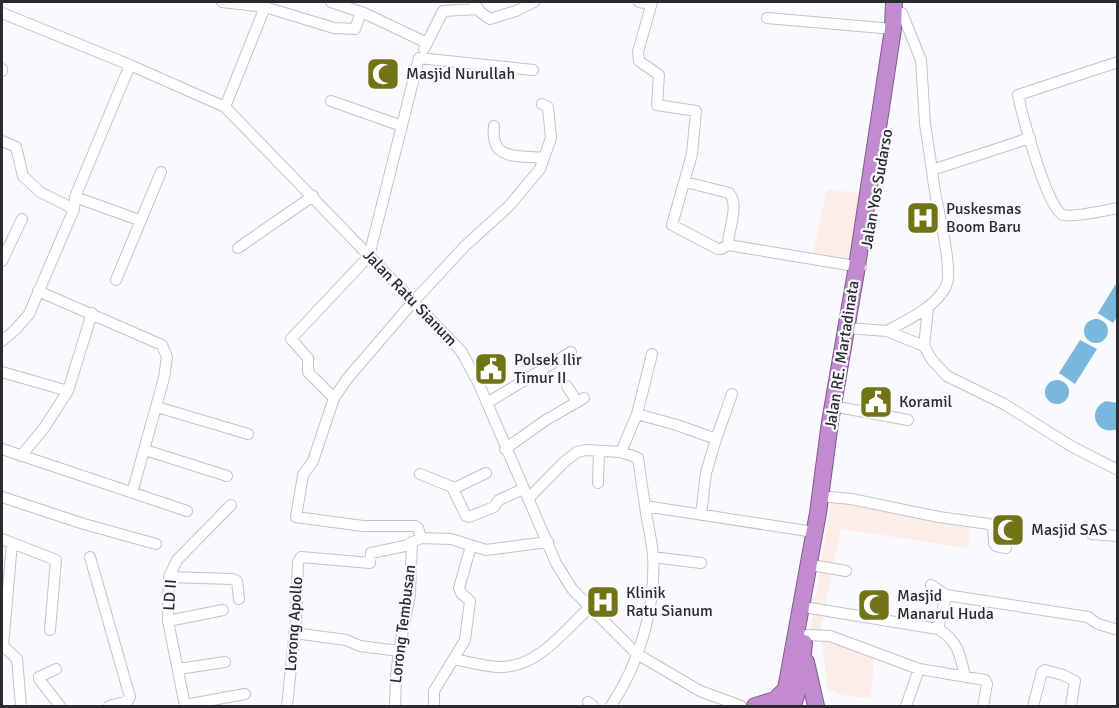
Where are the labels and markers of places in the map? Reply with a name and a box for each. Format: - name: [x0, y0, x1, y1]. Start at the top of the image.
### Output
- mosque icon: Masjid Nurullah: [365, 56, 401, 92]
- place label: Masjid Nurullah: [406, 64, 515, 84]
- place label: Puskesmas Boom Baru: [946, 199, 1021, 237]
- hospital icon: Puskesmas Boom Baru: [905, 200, 941, 236]
- place label: Polsek Ilir Timur II: [514, 350, 582, 388]
- public building icon: Polsek Ilir Timur II: [473, 351, 509, 387]
- public building icon: Koramil: [858, 384, 894, 420]
- place label: Koramil: [899, 392, 953, 412]
- mosque icon: Masjid SAS: [990, 512, 1026, 548]
- place label: Masjid SAS: [1031, 520, 1108, 540]
- place label: Klinik Ratu Sianum: [626, 583, 713, 621]
- hospital icon: Klinik Ratu Sianum: [585, 584, 621, 620]
- place label: Masjid Manarul Huda: [897, 586, 994, 624]
- mosque icon: Masjid Manarul Huda: [856, 587, 892, 623]

